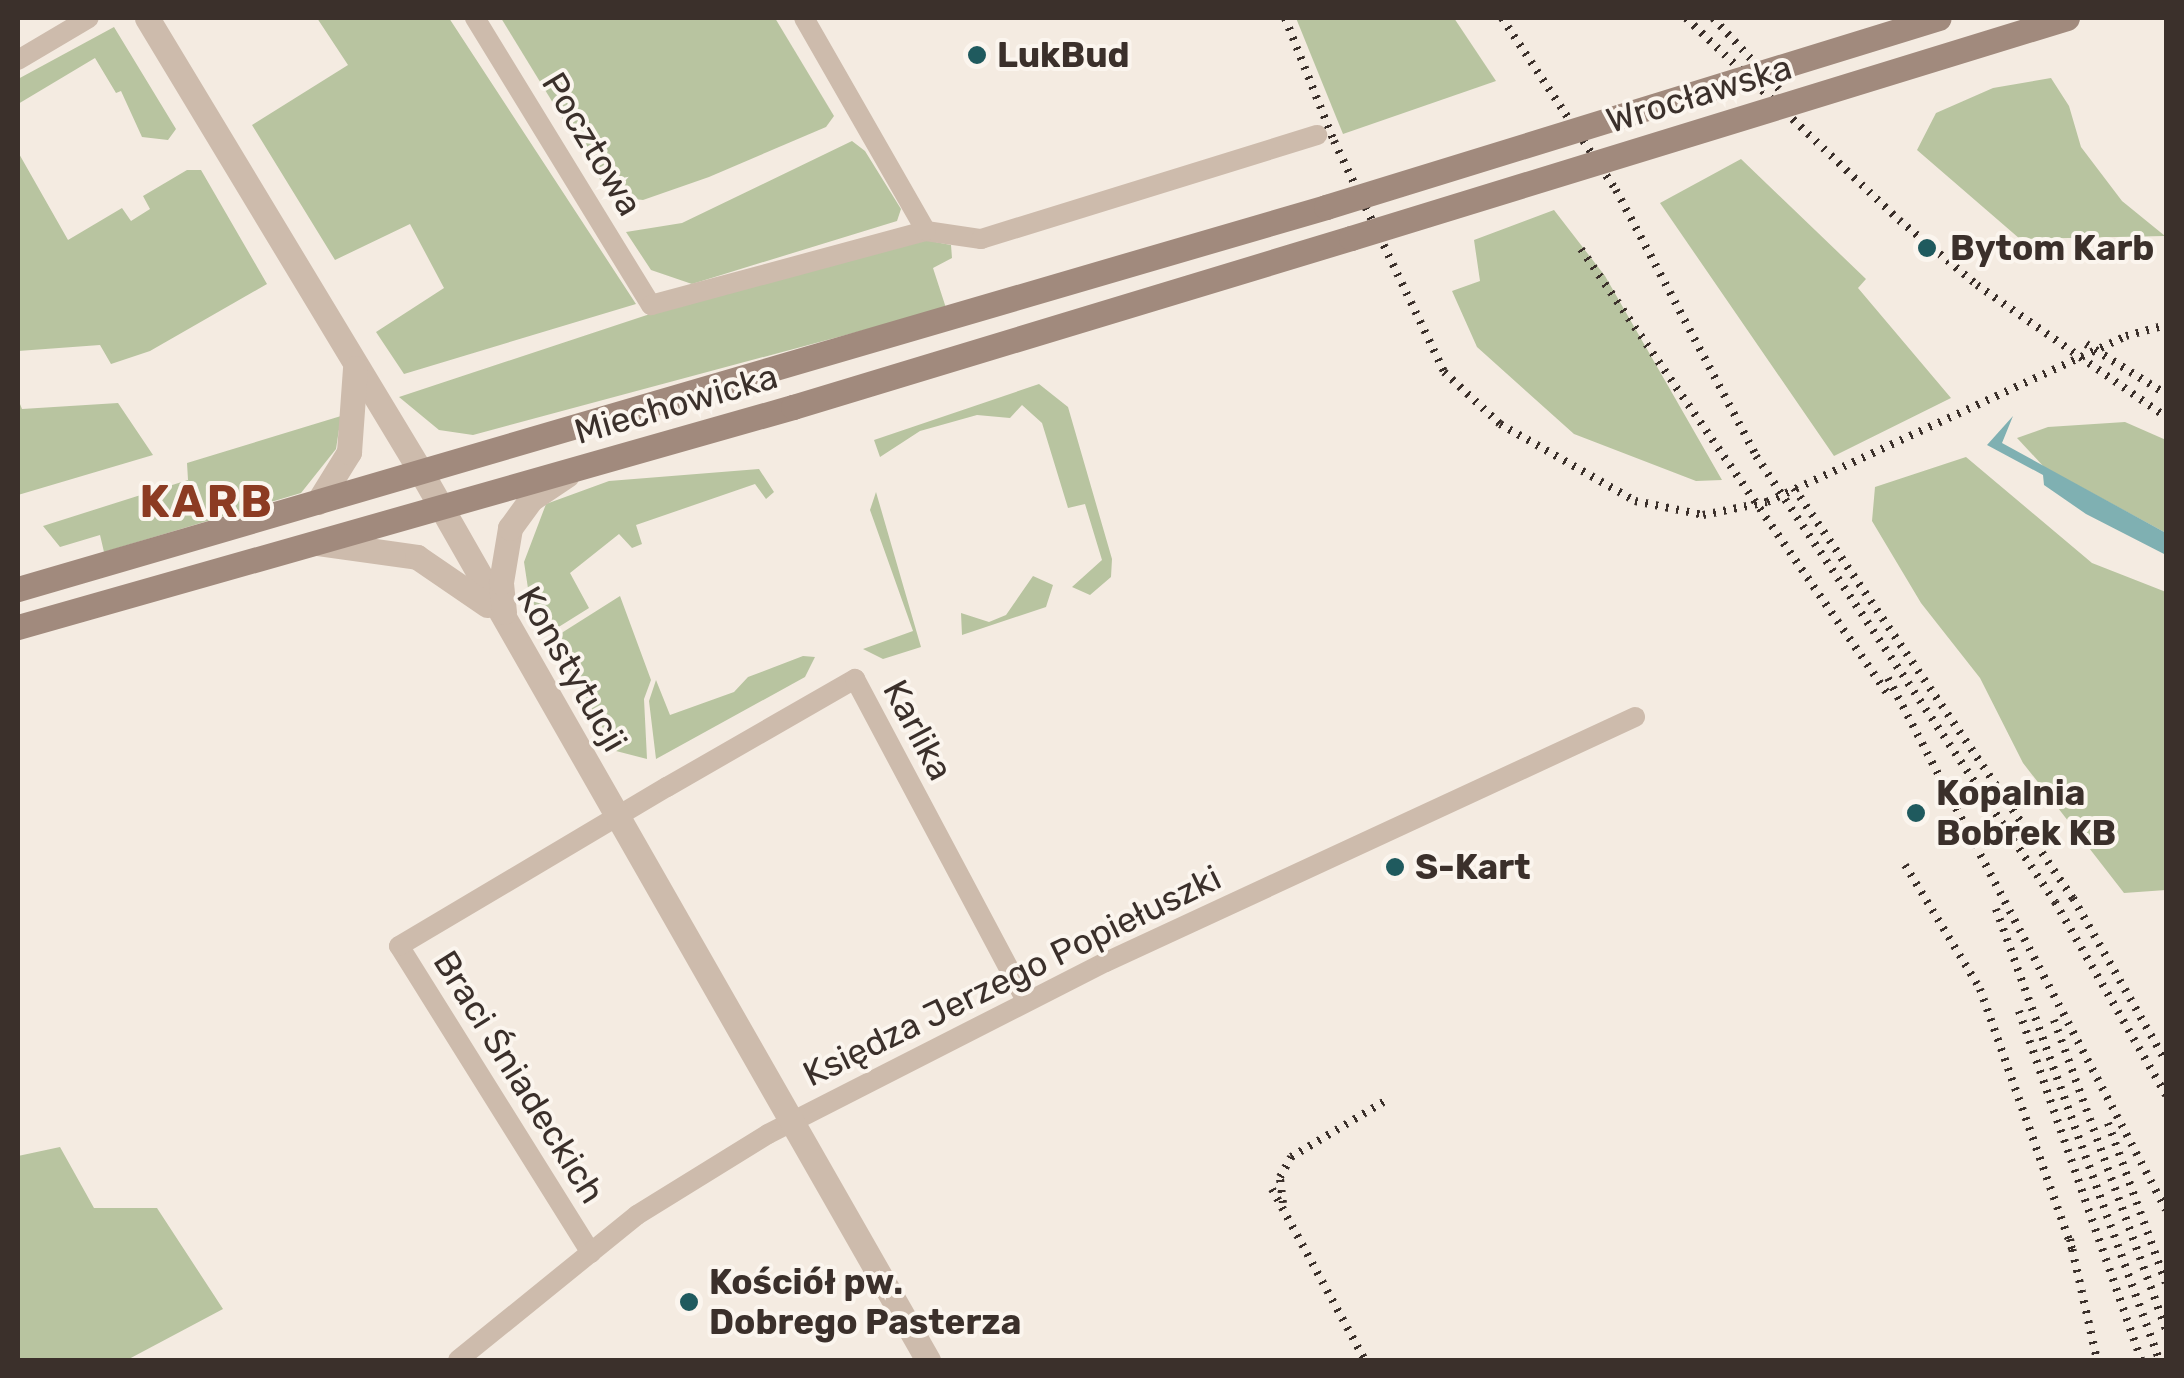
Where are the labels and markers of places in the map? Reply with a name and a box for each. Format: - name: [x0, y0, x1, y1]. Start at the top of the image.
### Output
- place label: LukBud: [997, 34, 1130, 76]
- marker: LukBud: [966, 44, 988, 66]
- place label: Bytom Karb: [1950, 227, 2154, 269]
- marker: Bytom Karb: [1914, 235, 1940, 261]
- place label: Kopalnia Bobrek KB: [1936, 772, 2116, 854]
- marker: Kopalnia Bobrek KB: [1905, 802, 1927, 824]
- place label: S-Kart: [1415, 846, 1531, 888]
- marker: S-Kart: [1384, 856, 1406, 878]
- place label: Kościół pw. Dobrego Pasterza: [709, 1261, 1021, 1343]
- marker: Kościół pw. Dobrego Pasterza: [678, 1291, 700, 1313]

